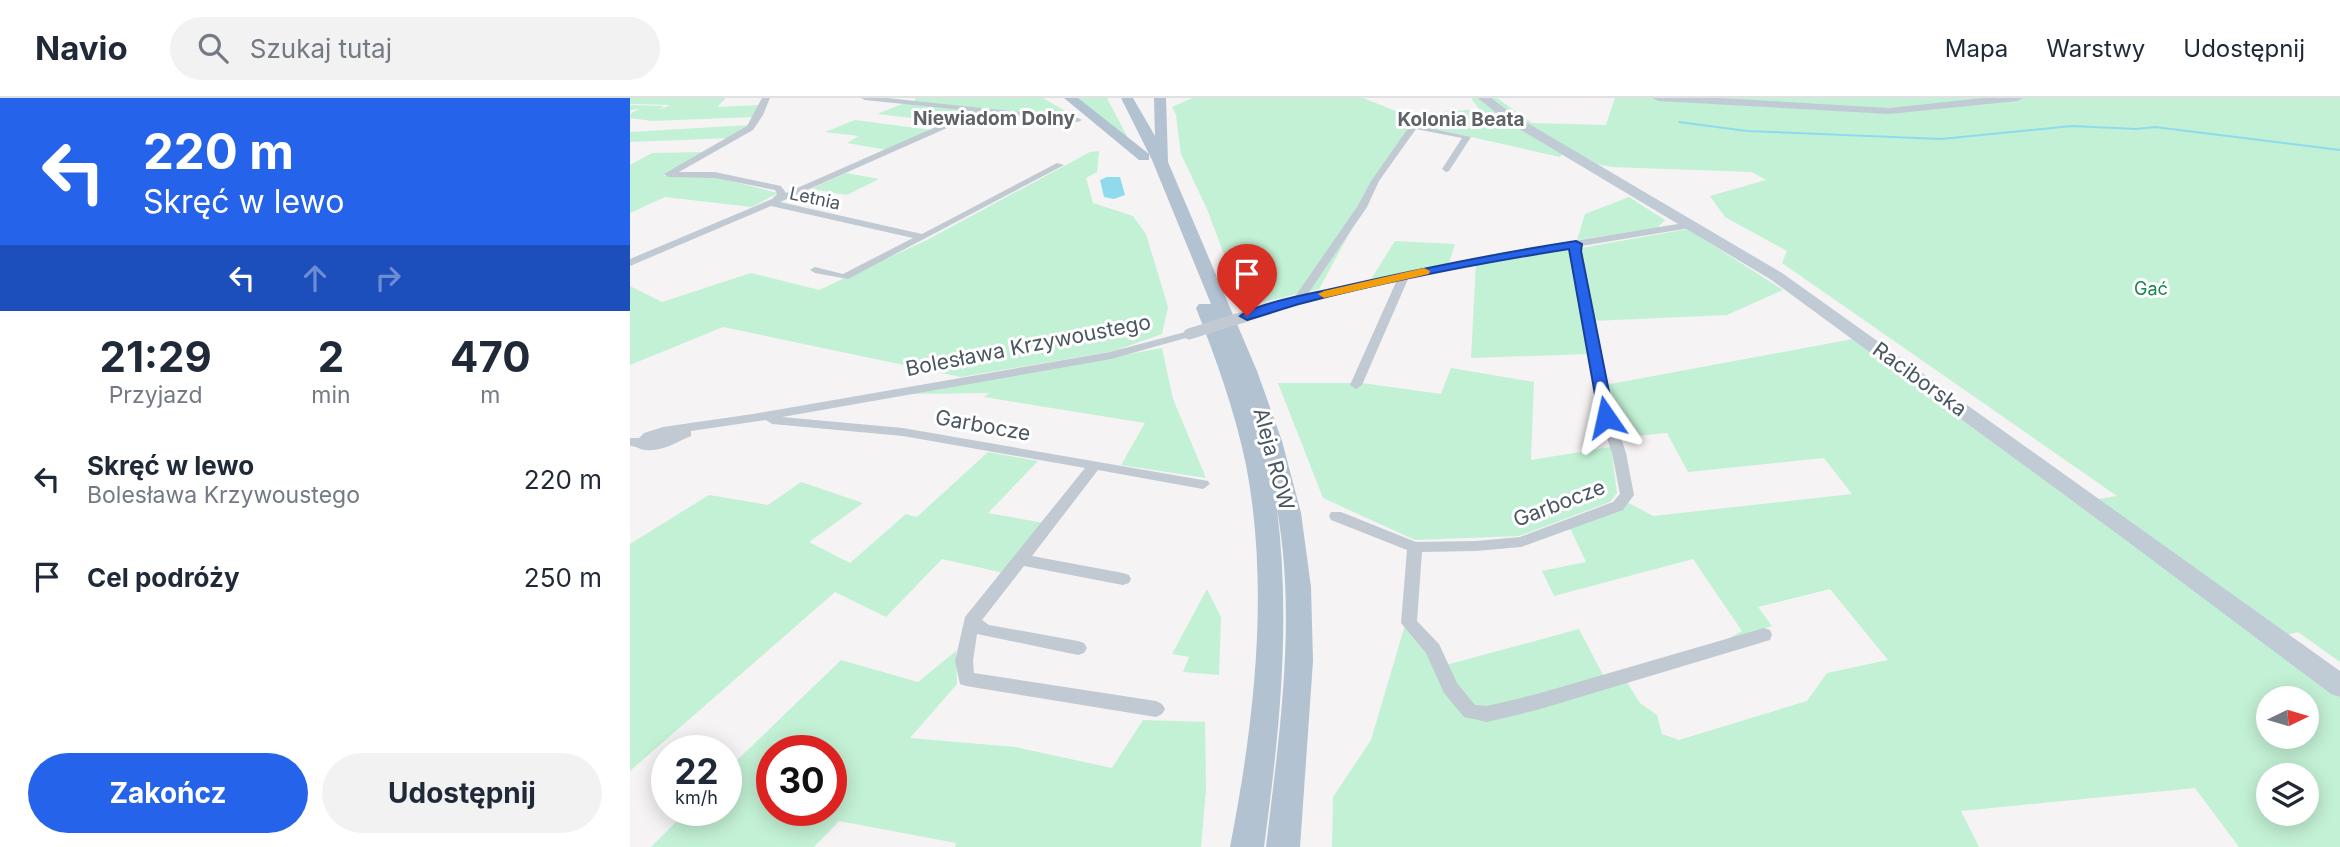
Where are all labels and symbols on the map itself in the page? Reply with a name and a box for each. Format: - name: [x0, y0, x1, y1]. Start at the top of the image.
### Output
- district label: Niewiadom Dolny: [913, 107, 1076, 130]
- district label: Kolonia Beata: [1397, 108, 1525, 131]
- street label: Letnia: [788, 182, 842, 214]
- pin: [1217, 244, 1277, 316]
- park label: Gać: [2134, 278, 2168, 299]
- street label: Bolesława Krzywoustego: [903, 309, 1153, 381]
- street label: Raciborska: [1868, 337, 1972, 421]
- position arrow: [1569, 380, 1643, 454]
- street label: Garbocze: [933, 404, 1033, 446]
- street label: Aleja ROW: [1248, 405, 1300, 513]
- street label: Garbocze: [1510, 474, 1608, 532]
- north arrow: [2256, 686, 2319, 749]
- speed limit sign: 30: [756, 735, 847, 826]

